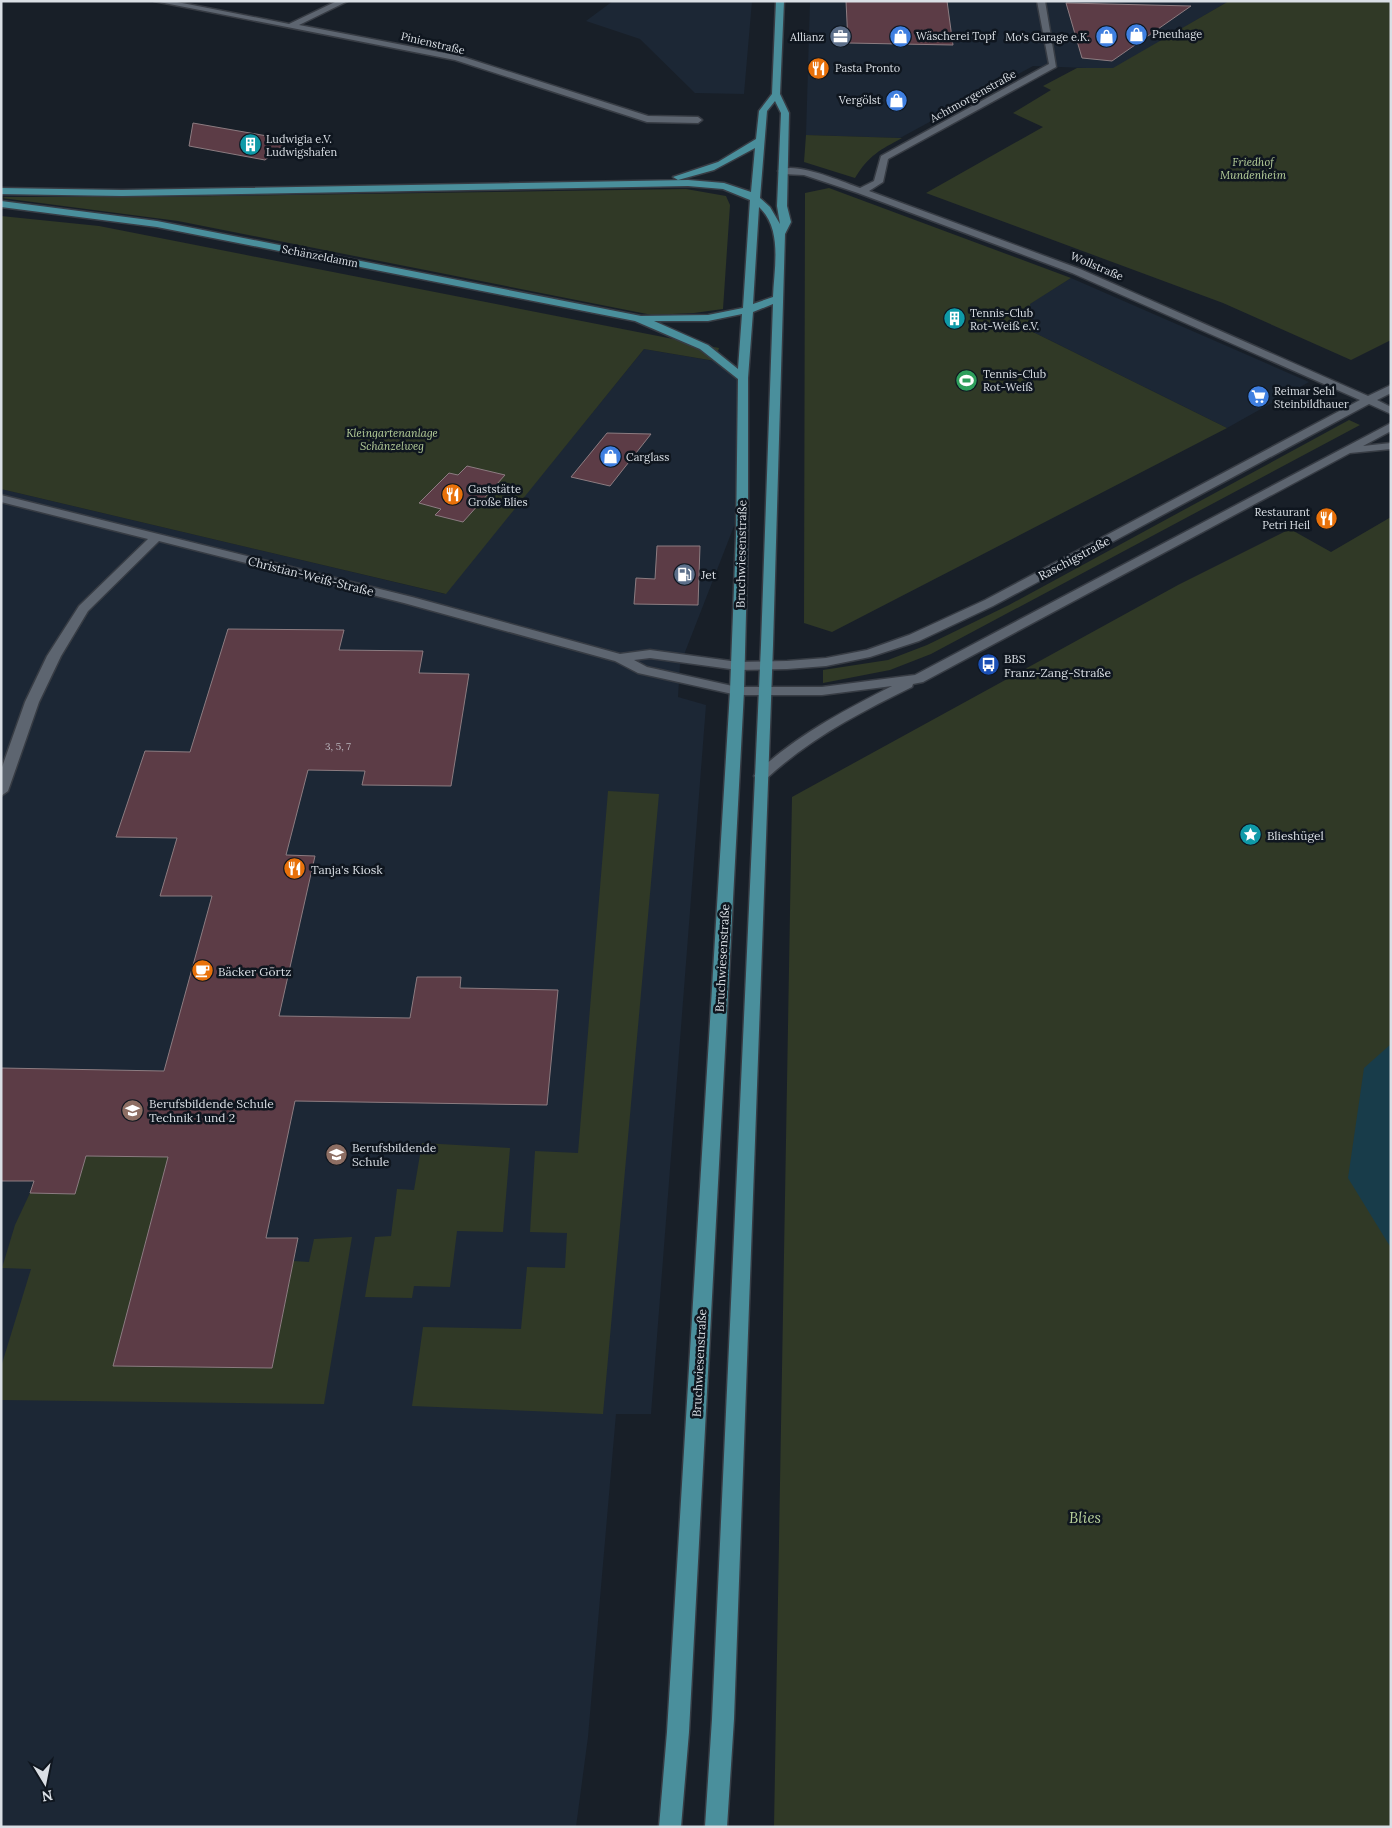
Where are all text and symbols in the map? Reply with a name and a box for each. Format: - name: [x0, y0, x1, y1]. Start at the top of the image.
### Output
- shop icon: Pneuhage: [1124, 22, 1148, 46]
- shop icon: Wäscherei Topf: [888, 24, 912, 48]
- office icon: Allianz: [828, 25, 852, 49]
- shop icon: Mo's Garage e.K.: [1094, 25, 1118, 49]
- place label: Pneuhage: [1152, 27, 1202, 41]
- street label: Pinienstraße: [400, 29, 466, 57]
- place label: Wäscherei Topf: [916, 29, 997, 43]
- place label: Allianz: [789, 30, 824, 44]
- place label: Mo's Garage e.K.: [1005, 30, 1090, 44]
- restaurant icon: Pasta Pronto: [807, 56, 831, 80]
- place label: Pasta Pronto: [835, 61, 900, 75]
- street label: Achtmorgenstraße: [927, 67, 1019, 126]
- shop icon: Vergölst: [885, 88, 909, 112]
- place label: Vergölst: [838, 93, 882, 107]
- place label: Ludwigia e.V. Ludwigshafen: [266, 132, 337, 159]
- building icon: Ludwigia e.V. Ludwigshafen: [238, 133, 262, 157]
- park label: Friedhof Mundenheim: [1220, 155, 1286, 182]
- street label: Schänzeldamm: [281, 242, 360, 270]
- street label: Wollstraße: [1068, 249, 1126, 283]
- place label: Tennis-Club Rot-Weiß e.V.: [970, 306, 1039, 333]
- building icon: Tennis-Club Rot-Weiß e.V.: [942, 307, 966, 331]
- place label: Tennis-Club Rot-Weiß: [983, 367, 1046, 394]
- sports icon: Tennis-Club Rot-Weiß: [955, 368, 979, 392]
- place label: Reimar Sehl Steinbildhauer: [1274, 384, 1349, 411]
- supermarket icon: Reimar Sehl Steinbildhauer: [1246, 385, 1270, 409]
- park label: Kleingartenanlage Schänzelweg: [346, 426, 438, 453]
- shop icon: Carglass: [598, 445, 622, 469]
- place label: Carglass: [626, 450, 669, 464]
- place label: Gaststätte Große Blies: [468, 482, 528, 509]
- restaurant icon: Gaststätte Große Blies: [440, 483, 464, 507]
- street label: Bruchwiesenstraße: [733, 499, 749, 608]
- place label: Restaurant Petri Heil: [1254, 505, 1311, 532]
- restaurant icon: Restaurant Petri Heil: [1314, 506, 1338, 530]
- street label: Raschigstraße: [1036, 533, 1113, 583]
- street label: Christian-Weiß-Straße: [247, 553, 376, 599]
- fuel station icon: Jet: [673, 562, 697, 586]
- place label: Jet: [700, 567, 717, 582]
- place label: BBS Franz-Zang-Straße: [1004, 651, 1112, 680]
- bus stop icon: BBS Franz-Zang-Straße: [976, 653, 1000, 677]
- house number: 3, 5, 7: [325, 740, 351, 753]
- place icon: Blieshügel: [1239, 823, 1263, 847]
- place label: Blieshügel: [1267, 828, 1324, 843]
- restaurant icon: Tanja's Kiosk: [283, 857, 307, 881]
- place label: Tanja's Kiosk: [311, 862, 383, 877]
- street label: Bruchwiesenstraße: [712, 903, 732, 1012]
- cafe icon: Bäcker Görtz: [190, 959, 214, 983]
- place label: Bäcker Görtz: [218, 964, 291, 979]
- place label: Berufsbildende Schule Technik 1 und 2: [149, 1096, 274, 1125]
- school or university icon: Berufsbildende Schule Technik 1 und 2: [121, 1098, 145, 1122]
- place label: Berufsbildende Schule: [352, 1140, 437, 1169]
- school or university icon: Berufsbildende Schule: [324, 1142, 348, 1166]
- street label: Bruchwiesenstraße: [689, 1308, 709, 1417]
- park label: Blies: [1069, 1508, 1101, 1527]
- north arrow: [20, 1758, 70, 1808]
- text: N: [40, 1786, 54, 1806]

